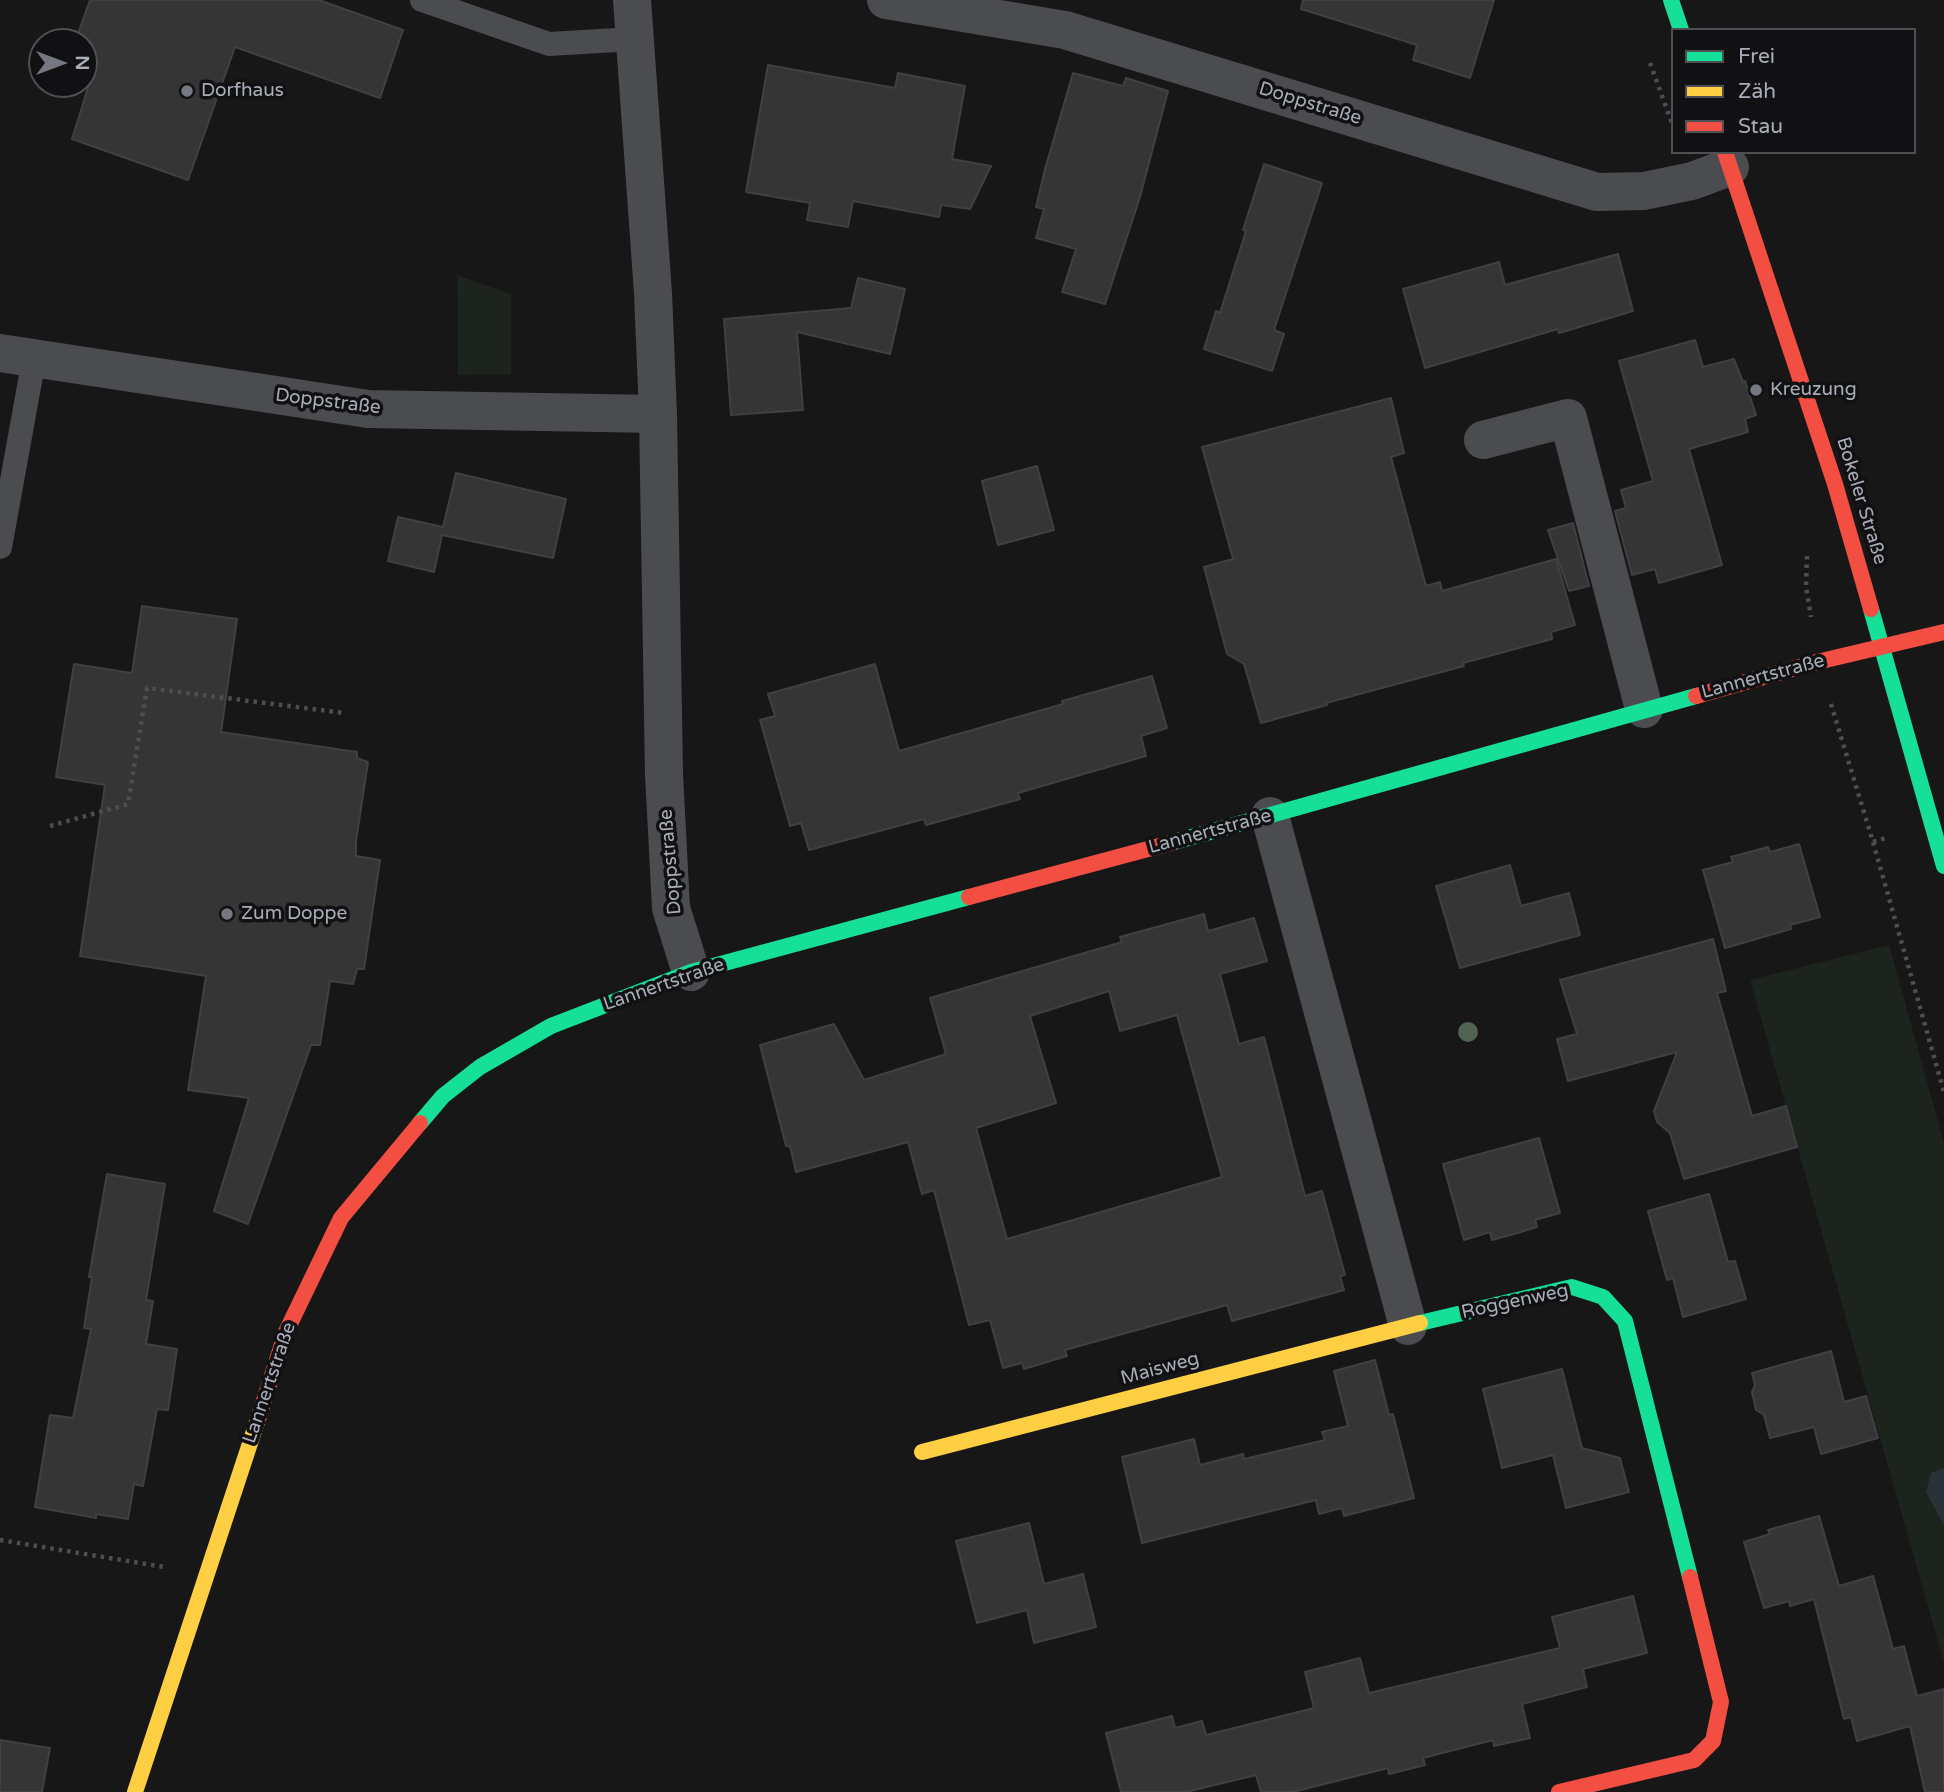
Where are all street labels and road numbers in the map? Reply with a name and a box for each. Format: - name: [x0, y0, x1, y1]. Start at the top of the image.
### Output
- street label: Doppstraße: [1256, 78, 1364, 130]
- street label: Doppstraße: [274, 384, 382, 420]
- street label: Bokeler Straße: [1831, 435, 1891, 567]
- street label: Lannertstraße: [1699, 650, 1827, 704]
- street label: Lannertstraße: [1146, 805, 1274, 859]
- street label: Doppstraße: [655, 808, 687, 916]
- street label: Lannertstraße: [600, 954, 728, 1016]
- street label: Roggenweg: [1459, 1280, 1571, 1324]
- street label: Lannertstraße: [239, 1319, 301, 1447]
- street label: Maisweg: [1118, 1348, 1202, 1390]

